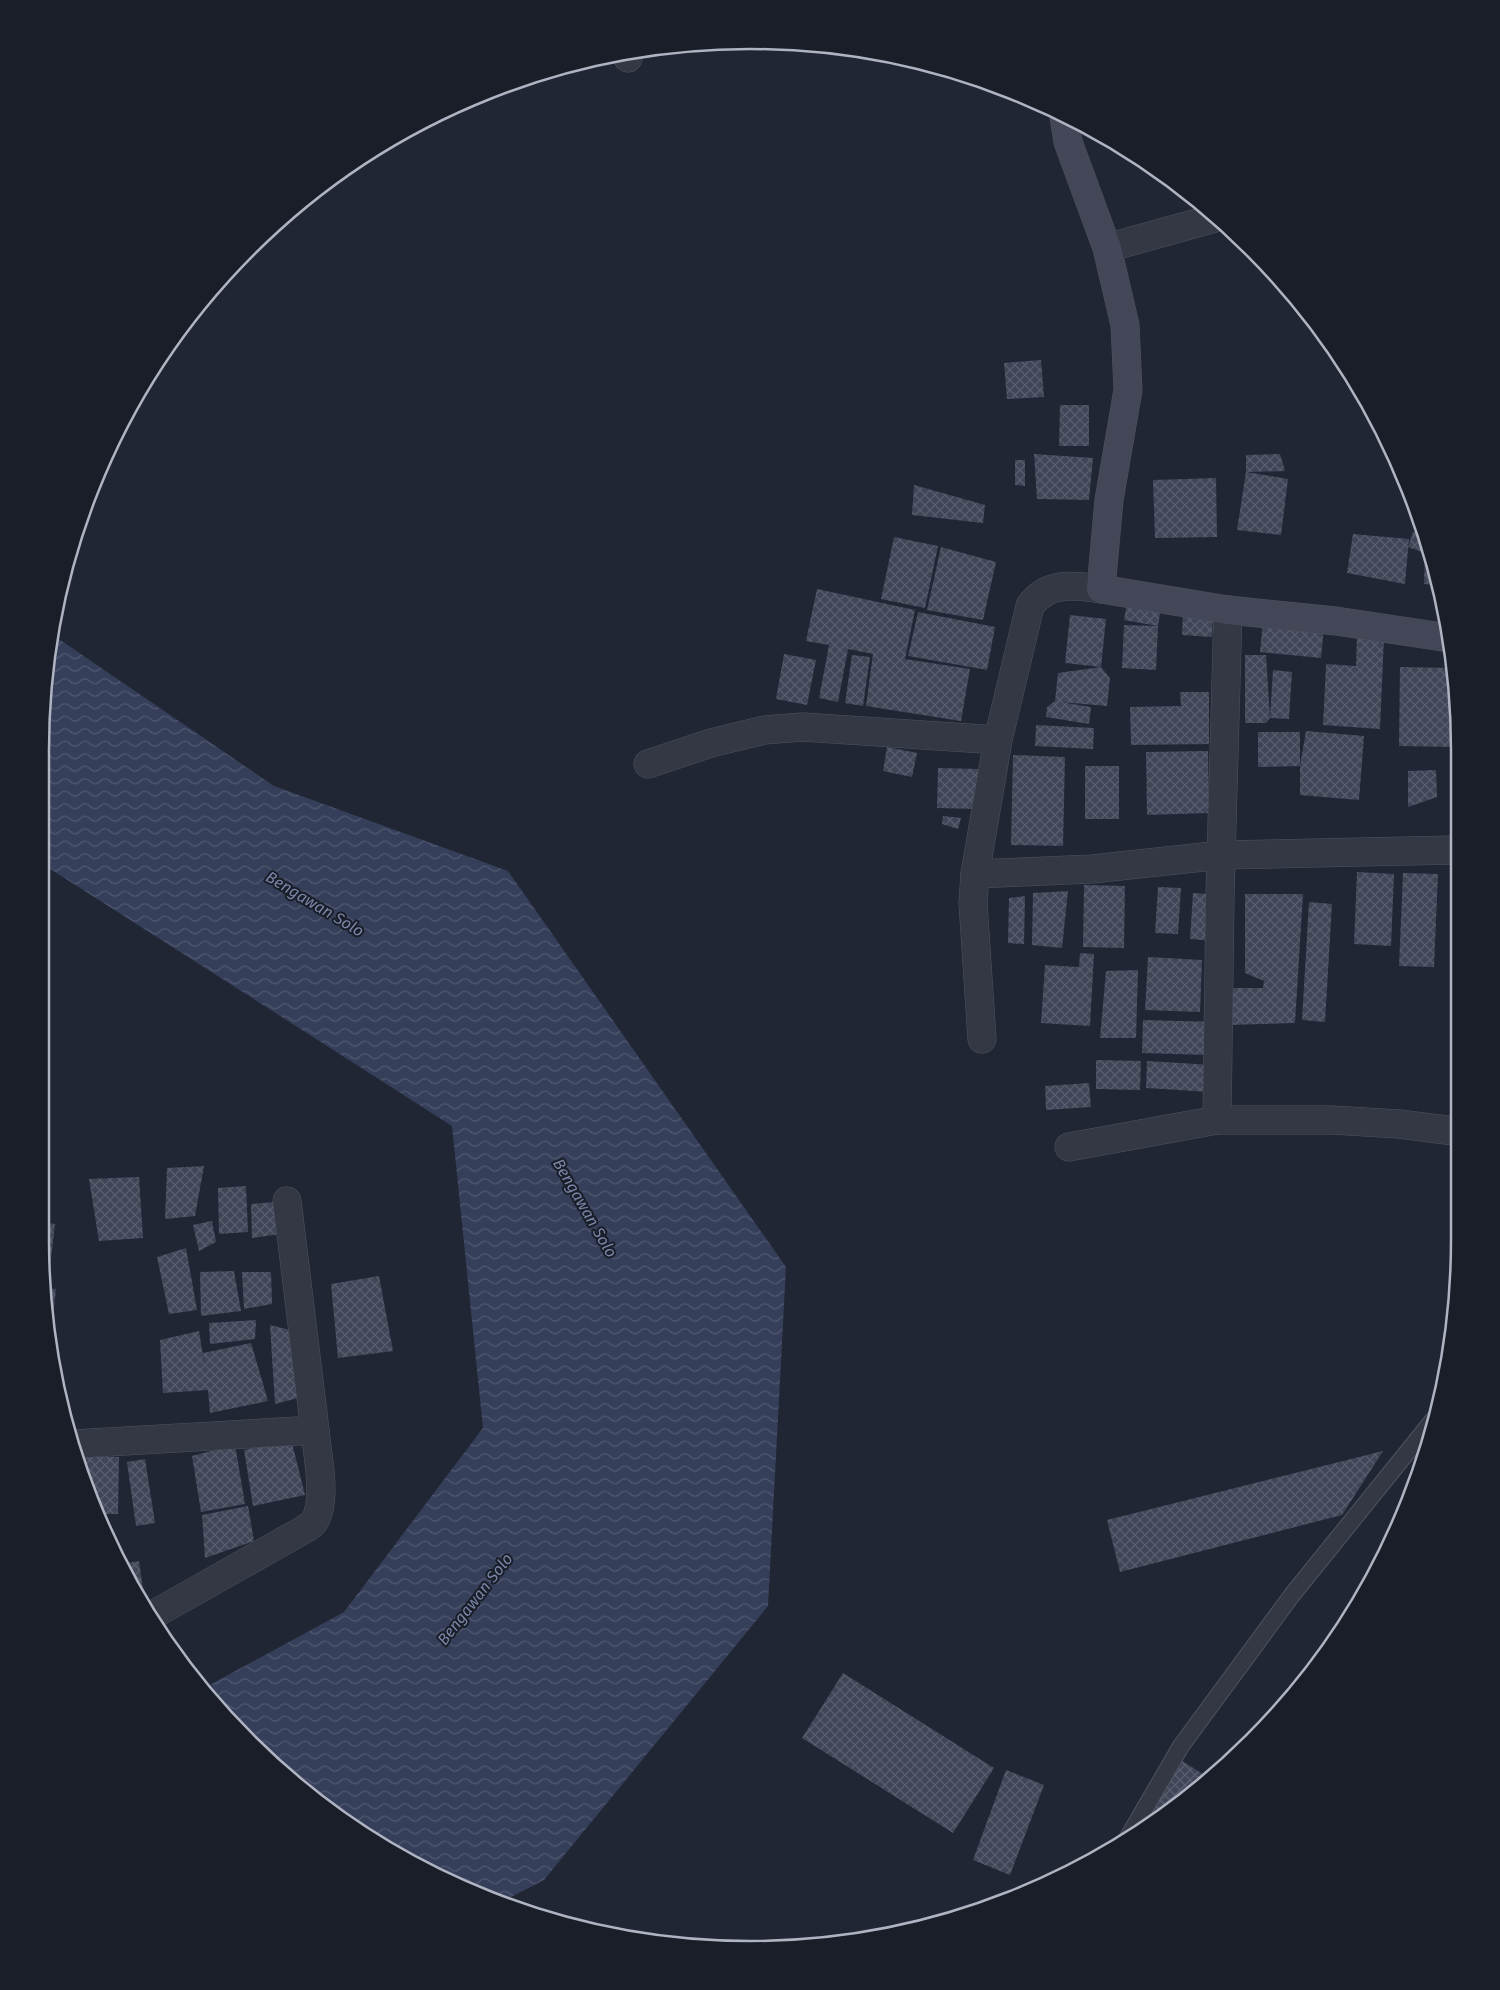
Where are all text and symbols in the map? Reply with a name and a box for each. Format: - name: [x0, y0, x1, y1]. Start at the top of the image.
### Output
- water label: Bengawan Solo: [262, 867, 368, 941]
- water label: Bengawan Solo: [549, 1155, 621, 1261]
- water label: Bengawan Solo: [433, 1549, 517, 1649]

